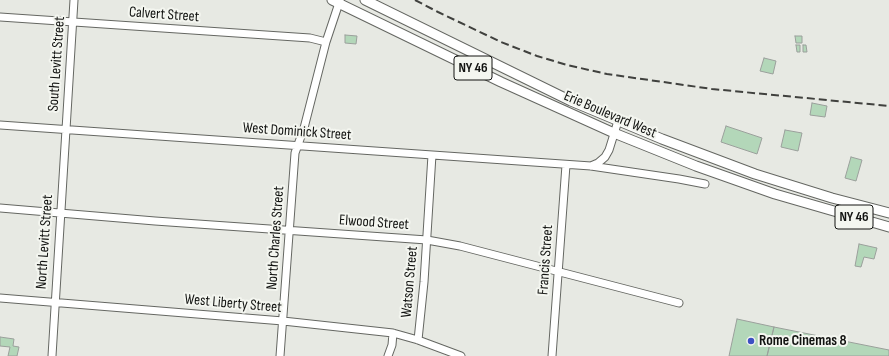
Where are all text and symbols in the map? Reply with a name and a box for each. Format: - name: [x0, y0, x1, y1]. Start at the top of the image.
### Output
- street label: Calvert Street: [128, 4, 200, 26]
- street label: South Levitt Street: [45, 16, 69, 112]
- road number: NY 46: [454, 56, 492, 80]
- street label: Erie Boulevard West: [561, 87, 659, 143]
- street label: West Dominick Street: [242, 119, 352, 145]
- street label: North Charles Street: [263, 186, 289, 290]
- street label: North Levitt Street: [33, 194, 57, 290]
- road number: NY 46: [835, 205, 873, 229]
- street label: Elwood Street: [338, 212, 410, 234]
- street label: Francis Street: [535, 224, 557, 296]
- street label: Watson Street: [398, 246, 422, 318]
- street label: West Liberty Street: [184, 291, 282, 317]
- place label: Rome Cinemas 8: [759, 332, 847, 350]
- marker: Rome Cinemas 8: [746, 336, 756, 346]

